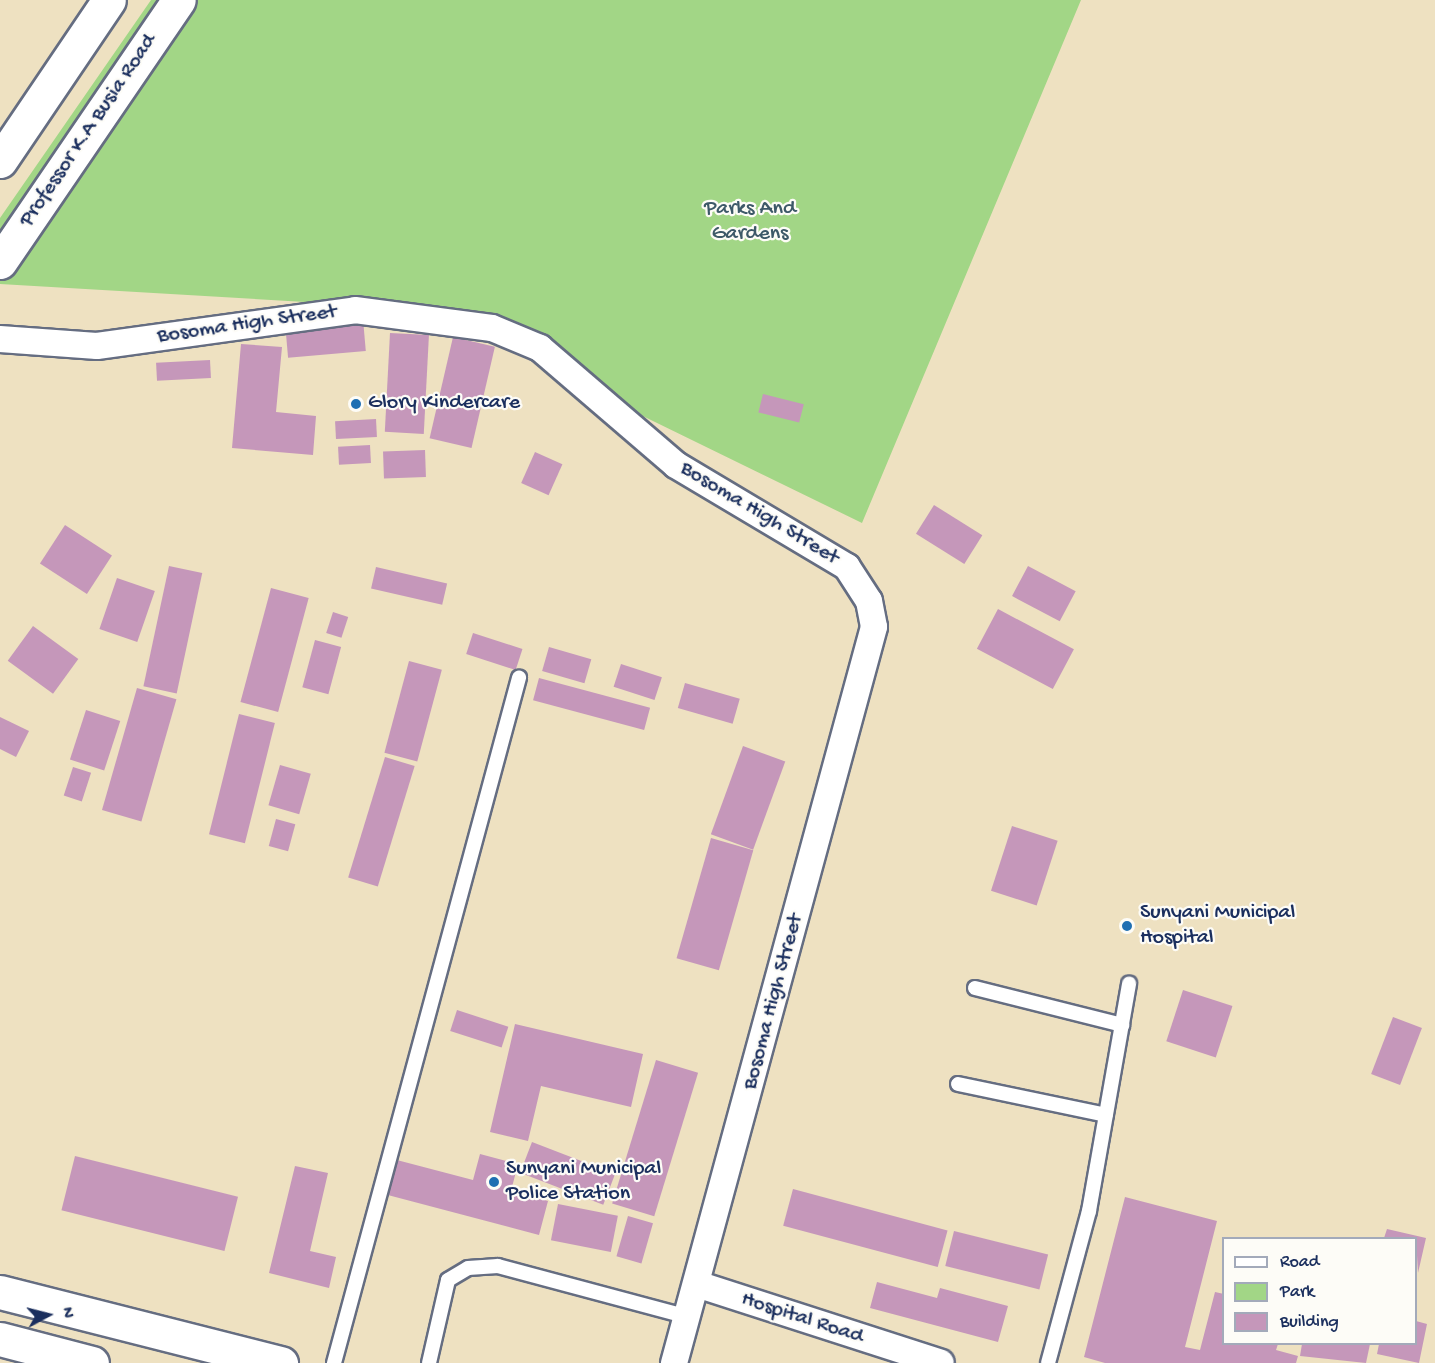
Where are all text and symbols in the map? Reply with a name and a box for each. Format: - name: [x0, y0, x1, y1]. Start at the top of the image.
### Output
- street label: Professor K.A Busia Road: [15, 29, 163, 233]
- park label: Parks And Gardens: [704, 196, 796, 248]
- street label: Bosoma High Street: [156, 299, 338, 351]
- place label: Glory Kindercare: [368, 391, 520, 417]
- marker: Glory Kindercare: [349, 397, 363, 411]
- street label: Bosoma High Street: [675, 456, 843, 572]
- place label: Sunyani Municipal Hospital: [1140, 900, 1295, 951]
- street label: Bosoma High Street: [738, 911, 810, 1093]
- marker: Sunyani Municipal Hospital: [1118, 917, 1136, 935]
- place label: Sunyani Municipal Police Station: [506, 1156, 661, 1208]
- marker: Sunyani Municipal Police Station: [487, 1175, 501, 1189]
- legend: [1222, 1237, 1417, 1345]
- text: Road: [1280, 1252, 1319, 1273]
- text: Park: [1280, 1282, 1314, 1303]
- north arrow: [18, 1285, 78, 1345]
- street label: Hospital Road: [738, 1287, 866, 1351]
- text: N: [56, 1306, 76, 1319]
- text: Building: [1280, 1312, 1339, 1333]

